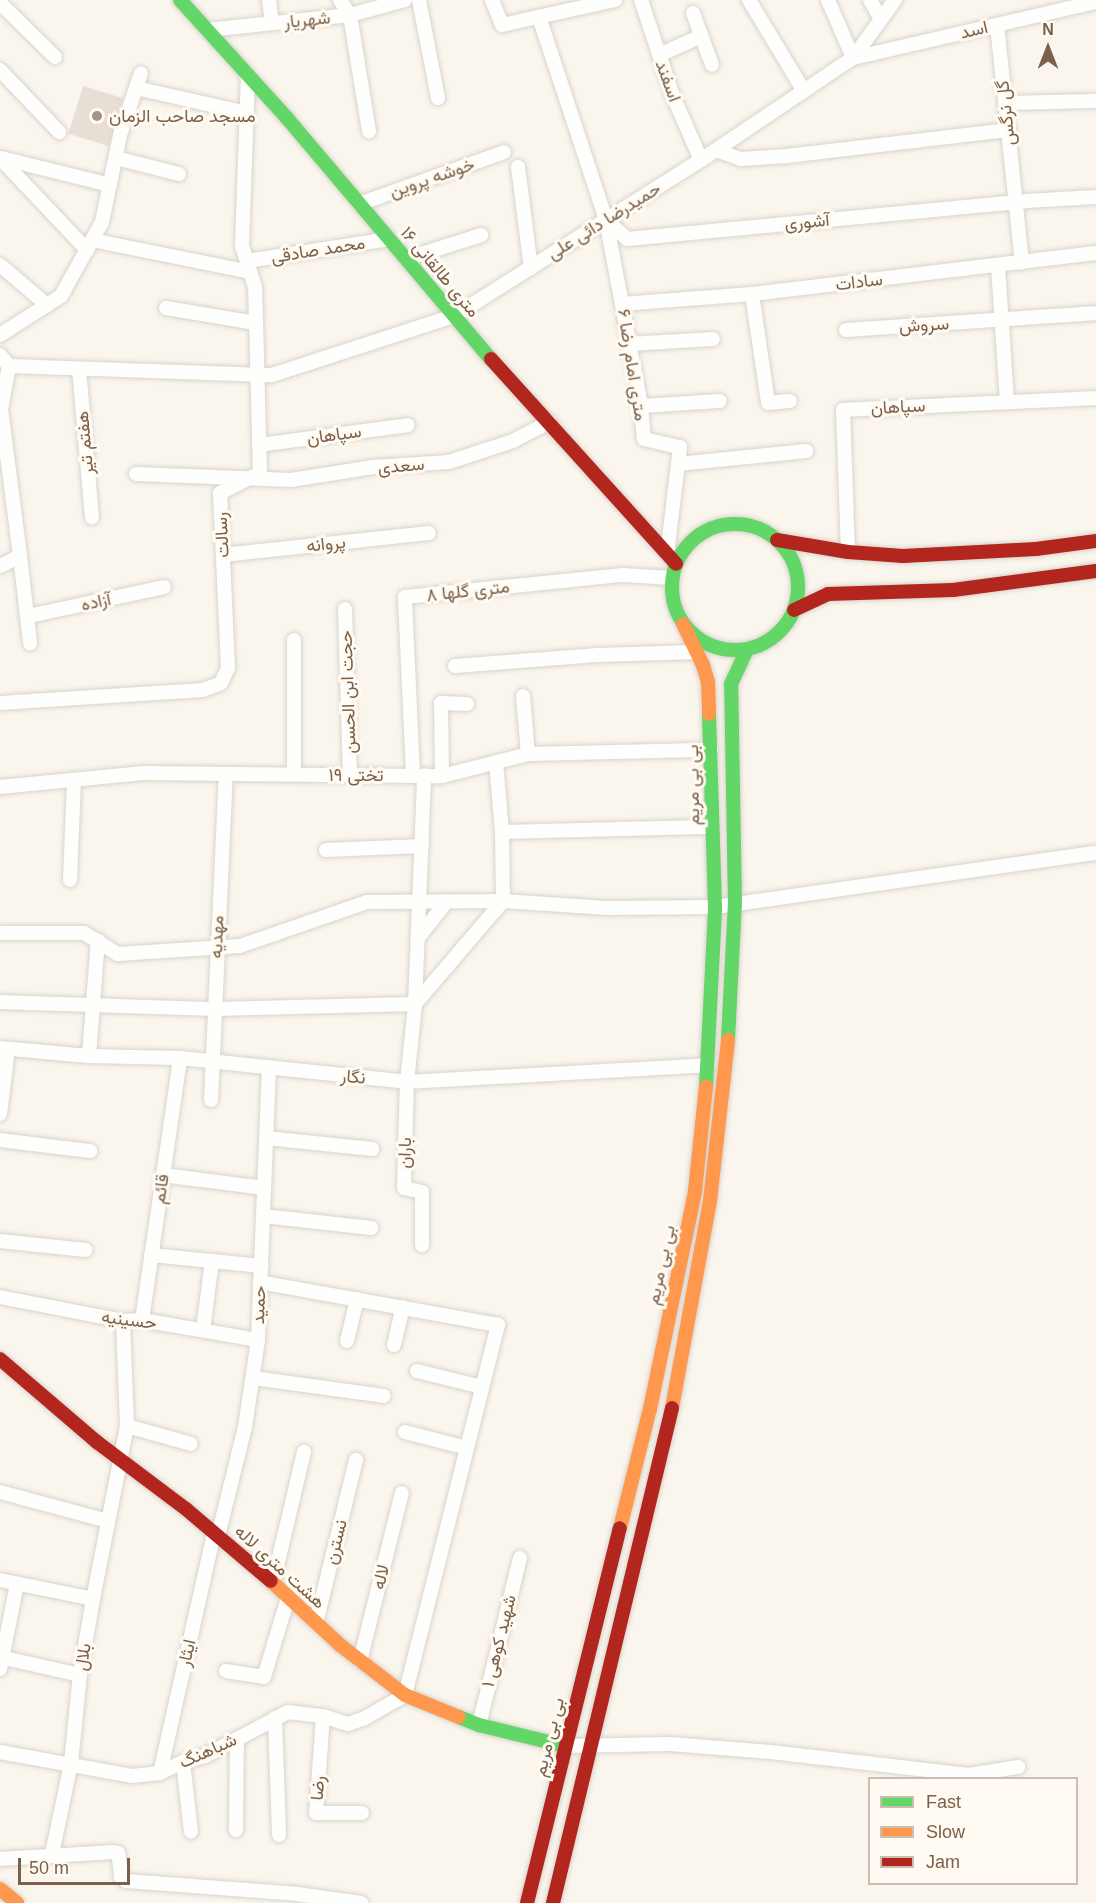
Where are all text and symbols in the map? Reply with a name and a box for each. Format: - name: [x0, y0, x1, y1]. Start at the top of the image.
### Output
- street label: شهریار: [283, 7, 331, 33]
- street label: اسد: [958, 16, 990, 44]
- north arrow: [1018, 18, 1078, 78]
- text: N: [1042, 21, 1054, 38]
- street label: اسفند: [651, 57, 685, 105]
- street label: گل نرگس: [992, 79, 1020, 147]
- place label: مسجد صاحب الزمان: [109, 105, 256, 127]
- marker: مسجد صاحب الزمان: [90, 109, 104, 123]
- street label: خوشه پروین: [387, 153, 477, 203]
- street label: حمیدرضا دائی علی: [543, 177, 665, 265]
- street label: آشوری: [784, 209, 830, 235]
- street label: ۱۶ متری طالقانی: [396, 222, 484, 322]
- street label: محمد صادقی: [269, 232, 367, 268]
- street label: سادات: [834, 268, 884, 296]
- street label: ۶ متری امام رضا: [612, 307, 652, 423]
- street label: سروش: [898, 313, 950, 337]
- street label: سپاهان: [870, 395, 926, 419]
- street label: هفتم تیر: [71, 410, 99, 476]
- street label: سپاهان: [305, 420, 363, 450]
- street label: سعدی: [377, 453, 425, 479]
- street label: رسالت: [210, 512, 234, 558]
- street label: پروانه: [305, 531, 347, 557]
- street label: ۸ متری گلها: [425, 576, 511, 606]
- street label: آزاده: [79, 588, 113, 616]
- street label: حجت ابن الحسن: [335, 630, 361, 754]
- street label: بی بی مریم: [681, 744, 705, 826]
- street label: تختی ۱۹: [329, 764, 383, 786]
- street label: مهدیه: [205, 915, 229, 959]
- street label: نگار: [340, 1065, 366, 1089]
- street label: باران: [394, 1137, 416, 1169]
- street label: قائم: [148, 1173, 174, 1205]
- street label: بی بی مریم: [642, 1223, 680, 1307]
- street label: حمید: [248, 1285, 270, 1325]
- street label: حسینیه: [100, 1306, 158, 1334]
- street label: نسترن: [320, 1517, 352, 1567]
- street label: هشت متری لاله: [230, 1521, 330, 1613]
- street label: لاله: [368, 1562, 394, 1592]
- street label: شهید کوهی ۱: [477, 1592, 521, 1690]
- street label: ایثار: [173, 1637, 201, 1669]
- street label: بلال: [70, 1642, 96, 1672]
- street label: بی بی مریم: [529, 1695, 569, 1779]
- street label: شباهنگ: [176, 1729, 240, 1773]
- street label: رضا: [306, 1775, 330, 1801]
- legend: [868, 1777, 1078, 1885]
- text: Fast: [926, 1792, 961, 1812]
- text: Slow: [926, 1822, 965, 1842]
- scale bar: [21, 1846, 134, 1884]
- text: Jam: [926, 1852, 960, 1872]
- text: 50 m: [29, 1858, 69, 1878]

